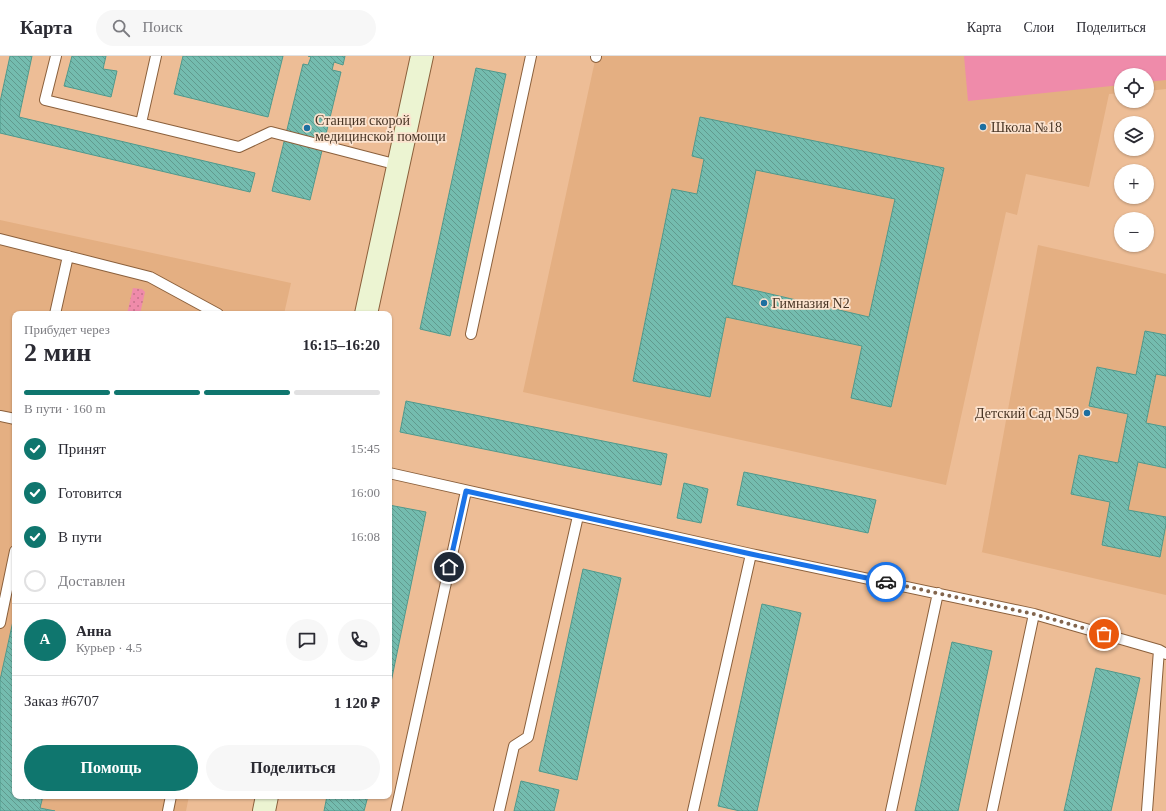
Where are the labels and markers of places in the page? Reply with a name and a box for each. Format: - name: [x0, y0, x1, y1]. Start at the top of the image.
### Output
- place label: Станция скорой медицинской помощи: [315, 113, 446, 144]
- place label: Школа №18: [991, 120, 1062, 135]
- marker: Школа №18: [978, 122, 988, 132]
- marker: Станция скорой медицинской помощи: [302, 123, 312, 133]
- place label: Гимназия N2: [772, 296, 850, 311]
- marker: Гимназия N2: [759, 298, 769, 308]
- place label: Детский Сад N59: [975, 406, 1079, 421]
- marker: Детский Сад N59: [1082, 408, 1092, 418]
- pin: [432, 550, 466, 584]
- pin: [1087, 617, 1121, 651]

